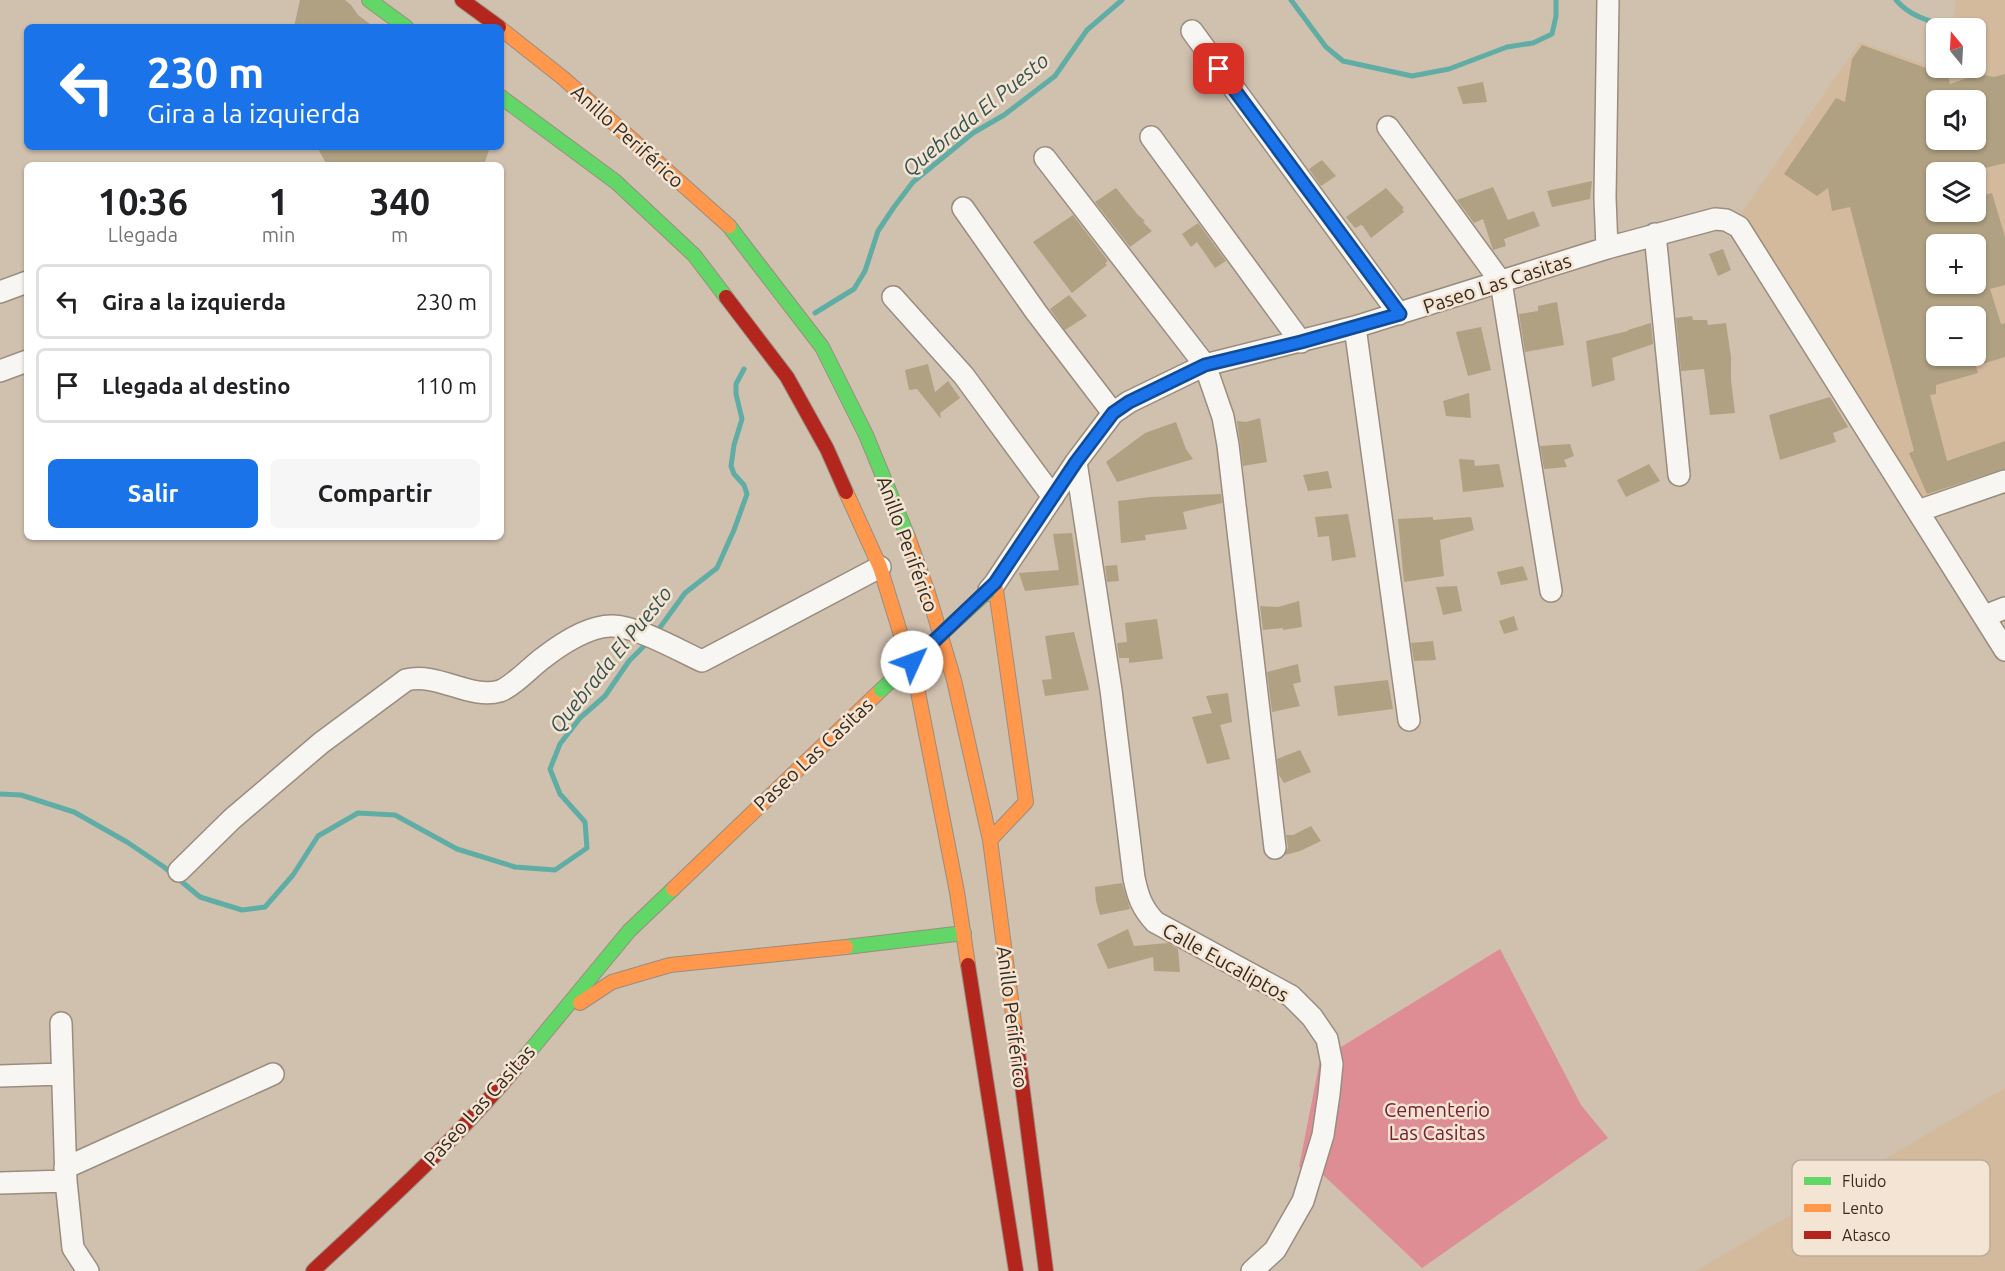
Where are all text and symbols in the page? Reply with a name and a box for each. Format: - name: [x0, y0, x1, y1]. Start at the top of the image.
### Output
- north arrow: [1926, 18, 1986, 78]
- map controls: [1926, 18, 1986, 366]
- pin: [1193, 43, 1244, 94]
- icon: left: [48, 48, 126, 126]
- water label: Quebrada El Puesto: [897, 48, 1054, 181]
- text: 230 m: [147, 49, 264, 96]
- icon: arrive: [1202, 52, 1235, 85]
- street label: Anillo Periférico: [567, 80, 689, 192]
- button: sound: [1926, 90, 1986, 150]
- text: Gira a la izquierda: [147, 98, 360, 128]
- button: layers: [1926, 162, 1986, 222]
- text: 10:36: [98, 181, 188, 222]
- text: 1: [268, 181, 289, 222]
- text: 340: [369, 181, 430, 222]
- text: Llegada: [108, 223, 178, 246]
- text: min: [262, 223, 295, 246]
- text: m: [391, 223, 408, 246]
- button: +: [1926, 234, 1986, 294]
- street label: Paseo Las Casitas: [1420, 248, 1574, 318]
- icon: left: [51, 285, 84, 318]
- text: Gira a la izquierda: [102, 289, 286, 314]
- text: 230 m: [416, 289, 477, 314]
- button: −: [1926, 306, 1986, 366]
- icon: arrive: [51, 369, 84, 402]
- text: Llegada al destino: [102, 373, 290, 398]
- text: 110 m: [416, 373, 477, 398]
- button: Salir: [48, 459, 258, 528]
- button: Compartir: [270, 459, 480, 528]
- street label: Anillo Periférico: [873, 473, 943, 615]
- water label: Quebrada El Puesto: [544, 581, 677, 738]
- position arrow: [880, 630, 944, 694]
- street label: Paseo Las Casitas: [749, 693, 877, 815]
- street label: Calle Eucaliptos: [1159, 918, 1293, 1006]
- street label: Anillo Periférico: [993, 945, 1033, 1089]
- street label: Paseo Las Casitas: [419, 1040, 539, 1170]
- park label: Cementerio Las Casitas: [1384, 1098, 1490, 1144]
- legend: [1792, 1160, 1990, 1256]
- text: Fluido: [1842, 1172, 1886, 1190]
- text: Lento: [1842, 1199, 1884, 1217]
- text: Atasco: [1842, 1226, 1891, 1244]

